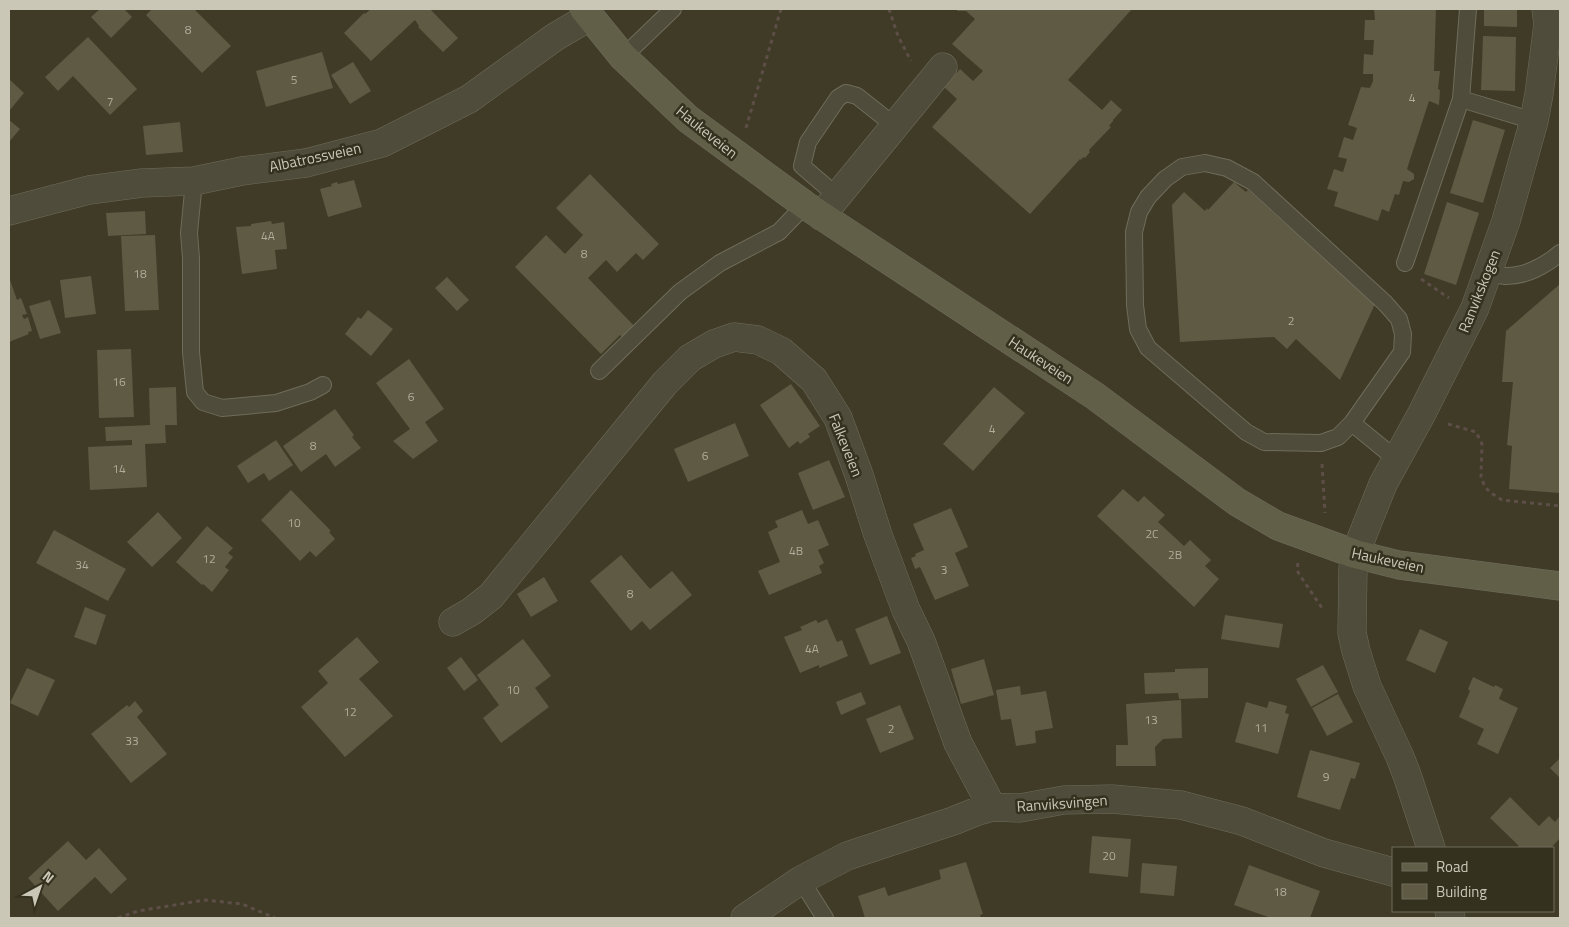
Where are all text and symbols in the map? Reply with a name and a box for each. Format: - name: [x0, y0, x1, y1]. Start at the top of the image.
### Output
- house number: 8: [185, 20, 192, 39]
- house number: 5: [291, 70, 298, 89]
- house number: 4: [1409, 88, 1416, 107]
- house number: 7: [107, 92, 113, 111]
- street label: Haukeveien: [671, 100, 743, 164]
- street label: Albatrossveien: [267, 136, 363, 178]
- house number: 4A: [261, 226, 275, 245]
- house number: 8: [581, 244, 588, 263]
- street label: Ranvikskogen: [1452, 246, 1506, 336]
- house number: 18: [133, 264, 147, 283]
- house number: 2: [1288, 311, 1294, 330]
- street label: Haukeveien: [1004, 330, 1078, 390]
- house number: 16: [112, 372, 126, 391]
- house number: 6: [408, 387, 415, 406]
- street label: Falkeveien: [823, 410, 869, 480]
- house number: 4: [989, 419, 996, 438]
- house number: 8: [310, 436, 317, 455]
- house number: 6: [702, 446, 709, 465]
- house number: 14: [112, 459, 126, 478]
- house number: 10: [287, 513, 301, 532]
- house number: 2C: [1145, 524, 1159, 543]
- house number: 4B: [789, 541, 803, 560]
- street label: Haukeveien: [1350, 541, 1426, 579]
- house number: 2B: [1168, 545, 1182, 564]
- house number: 12: [202, 549, 216, 568]
- house number: 34: [75, 555, 89, 574]
- house number: 3: [941, 560, 947, 579]
- house number: 8: [627, 584, 634, 603]
- house number: 4A: [805, 639, 819, 658]
- house number: 10: [506, 680, 520, 699]
- house number: 12: [343, 702, 357, 721]
- house number: 13: [1144, 710, 1158, 729]
- house number: 11: [1254, 718, 1268, 737]
- house number: 2: [888, 719, 894, 738]
- house number: 33: [125, 731, 139, 750]
- house number: 9: [1323, 767, 1330, 786]
- street label: Ranviksvingen: [1016, 788, 1108, 818]
- house number: 20: [1102, 846, 1116, 865]
- legend: [1392, 847, 1554, 912]
- text: Road: [1436, 855, 1468, 878]
- north arrow: [15, 862, 65, 912]
- text: N: [38, 865, 59, 888]
- text: Building: [1436, 880, 1487, 903]
- house number: 18: [1273, 882, 1287, 901]

